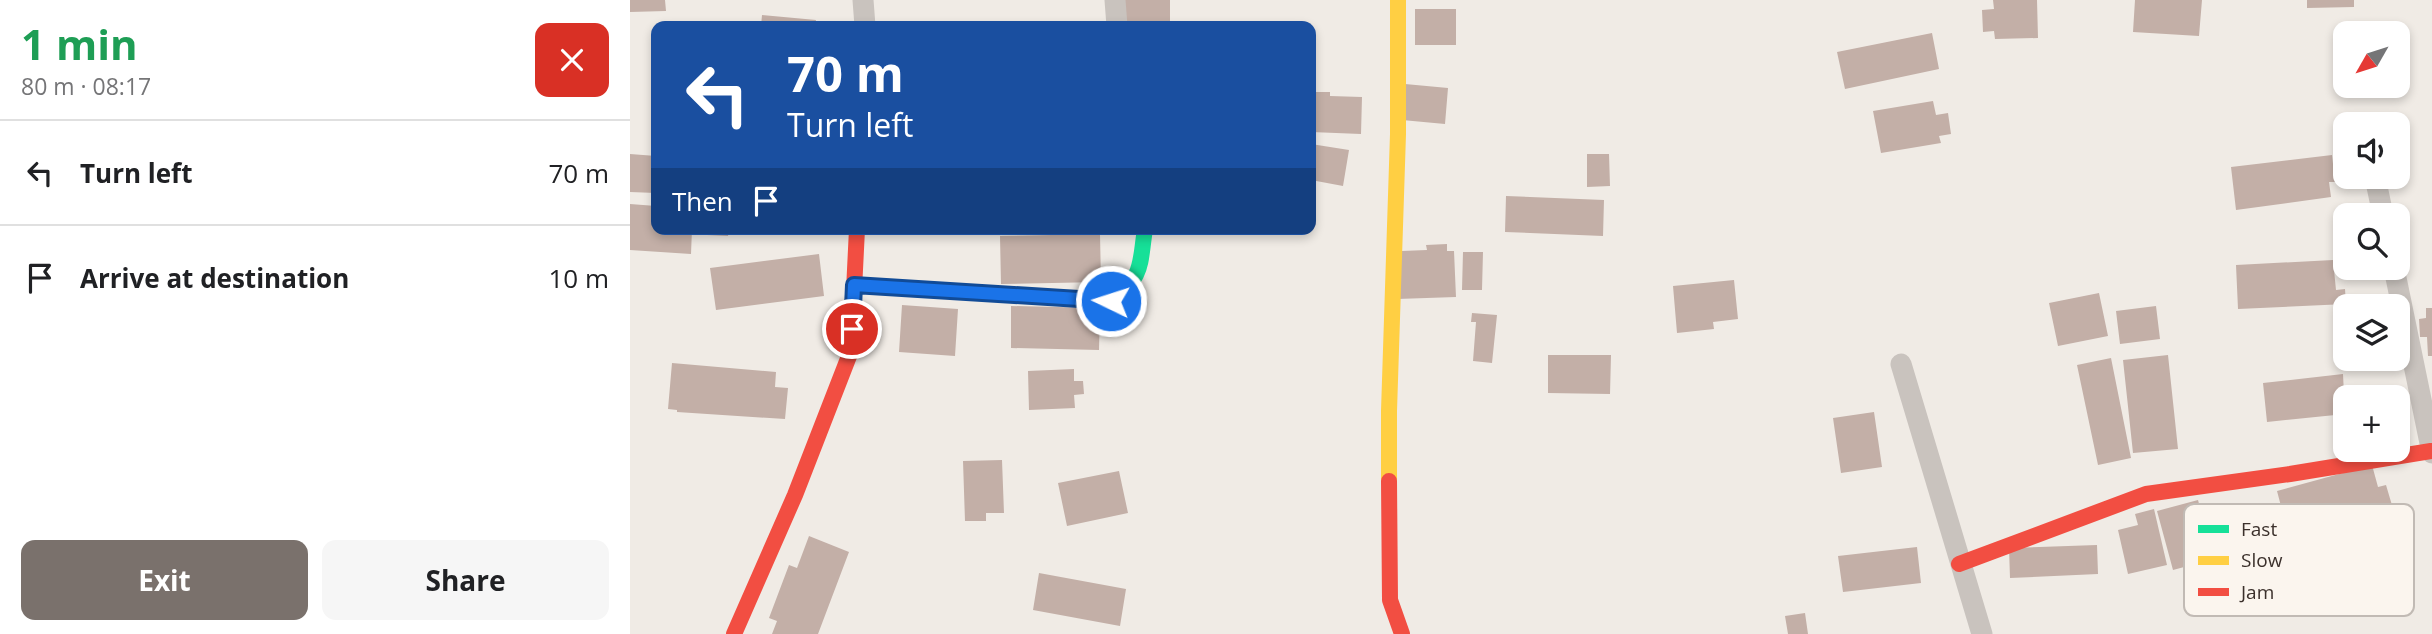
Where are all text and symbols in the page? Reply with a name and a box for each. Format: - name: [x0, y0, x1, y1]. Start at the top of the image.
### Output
- text: 1 min: [21, 15, 138, 72]
- north arrow: [2333, 21, 2410, 98]
- map controls: [2333, 21, 2410, 462]
- button: close: [535, 23, 609, 97]
- text: 70 m: [787, 40, 904, 106]
- icon: left: [672, 49, 763, 140]
- text: 80 m · 08:17: [21, 70, 151, 102]
- text: Turn left: [787, 103, 913, 146]
- button: sound: [2333, 112, 2410, 189]
- icon: left: [21, 154, 59, 192]
- text: Turn left: [80, 155, 192, 191]
- text: 70 m: [548, 155, 609, 191]
- icon: arrive: [747, 182, 785, 220]
- text: Then: [672, 183, 733, 219]
- button: search: [2333, 203, 2410, 280]
- icon: arrive: [21, 259, 59, 297]
- text: Arrive at destination: [80, 260, 349, 296]
- text: 10 m: [548, 260, 609, 296]
- position arrow: [1074, 264, 1148, 338]
- button: layers: [2333, 294, 2410, 371]
- pin: [822, 299, 882, 359]
- icon: arrive: [833, 310, 871, 348]
- button: +: [2333, 385, 2410, 462]
- legend: [2184, 504, 2414, 616]
- text: Fast: [2241, 516, 2277, 542]
- button: Exit: [21, 540, 308, 620]
- button: Share: [322, 540, 609, 620]
- text: Slow: [2241, 547, 2283, 573]
- text: Jam: [2239, 579, 2274, 605]

